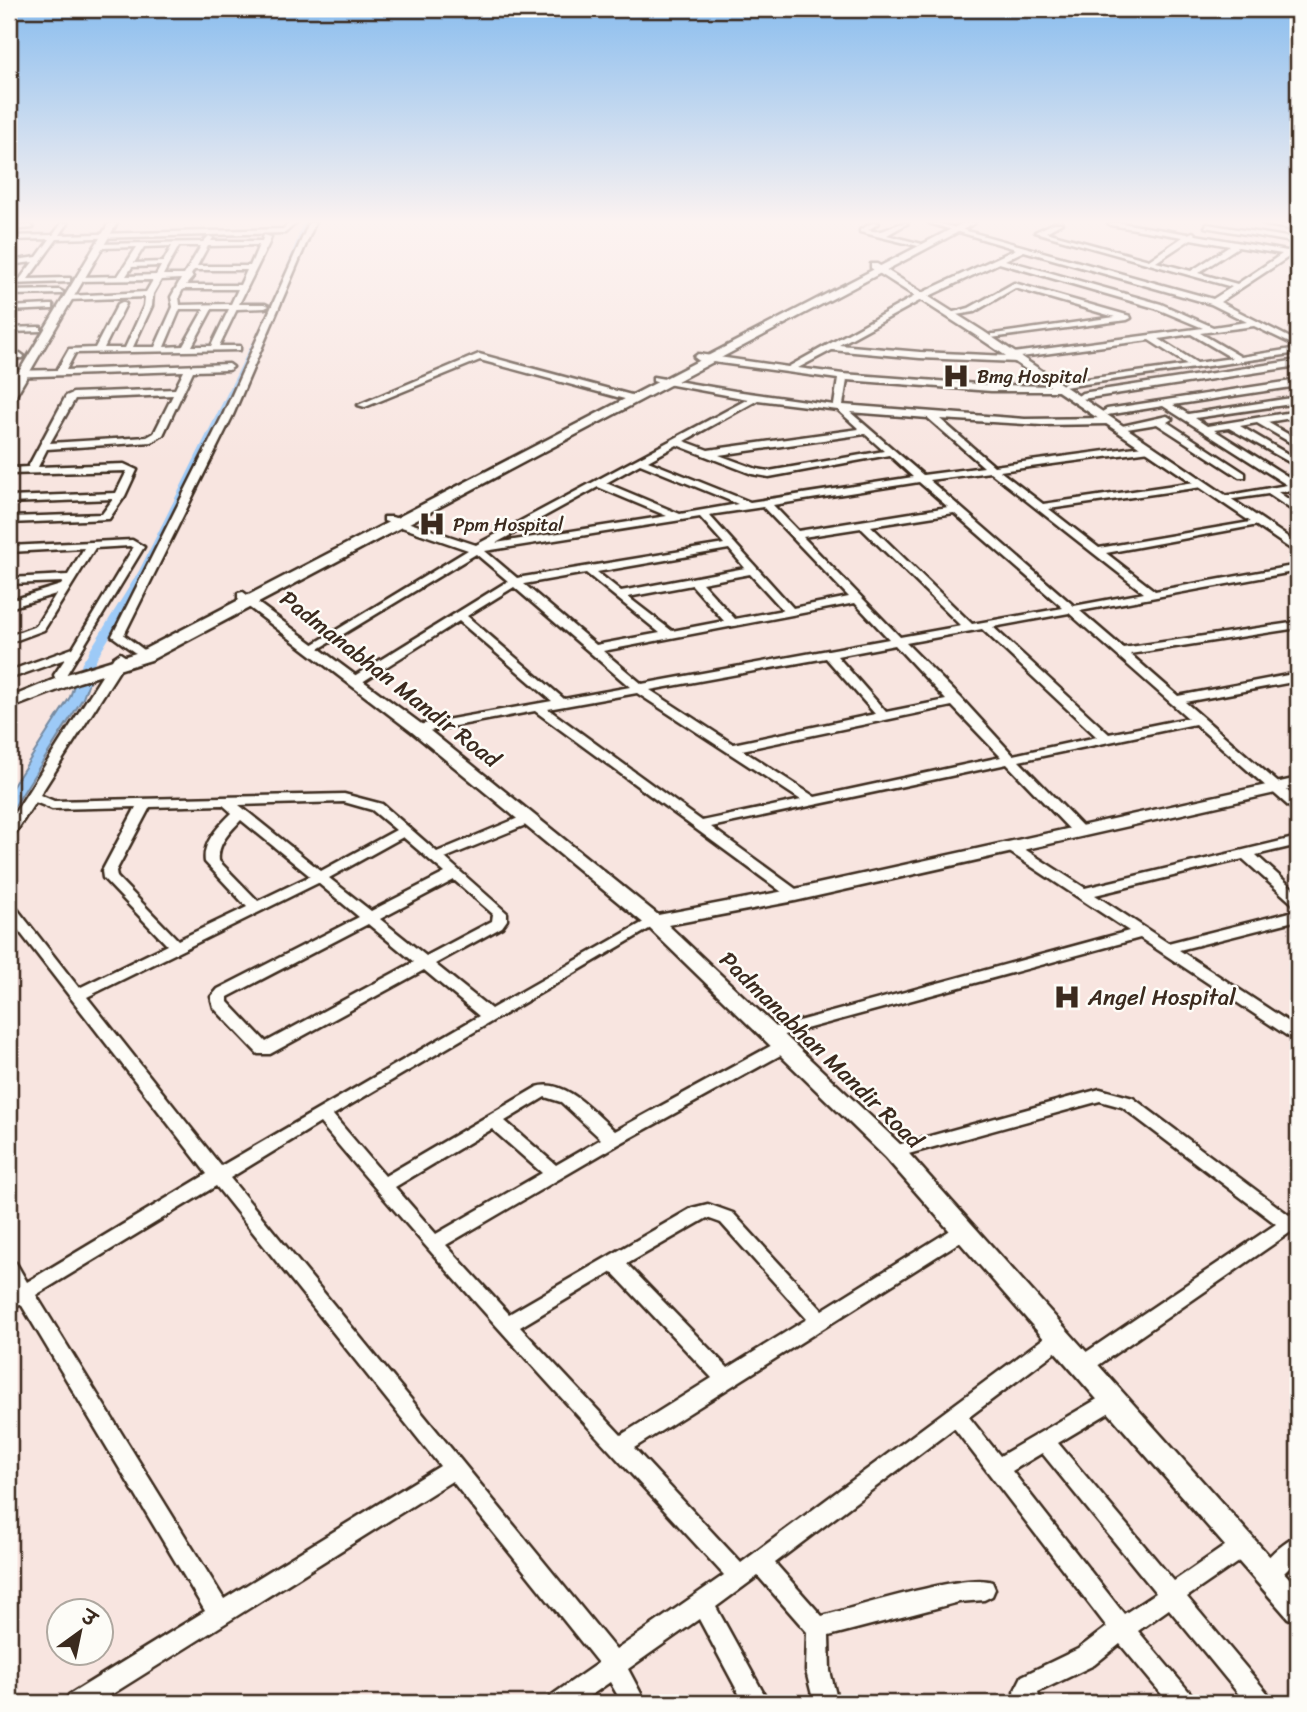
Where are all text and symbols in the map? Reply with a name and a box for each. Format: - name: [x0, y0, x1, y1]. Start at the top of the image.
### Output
- place label: Bmg Hospital: [977, 360, 1088, 393]
- hospital icon: Bmg Hospital: [941, 361, 971, 391]
- place label: Ppm Hospital: [453, 508, 564, 541]
- hospital icon: Ppm Hospital: [417, 509, 447, 539]
- street label: Padmanabhan Mandir Road: [270, 579, 511, 780]
- street label: Padmanabhan Mandir Road: [709, 941, 934, 1160]
- place label: Angel Hospital: [1087, 977, 1236, 1018]
- hospital icon: Angel Hospital: [1052, 982, 1082, 1012]
- north arrow: [46, 1596, 116, 1666]
- text: उ: [73, 1600, 105, 1637]

